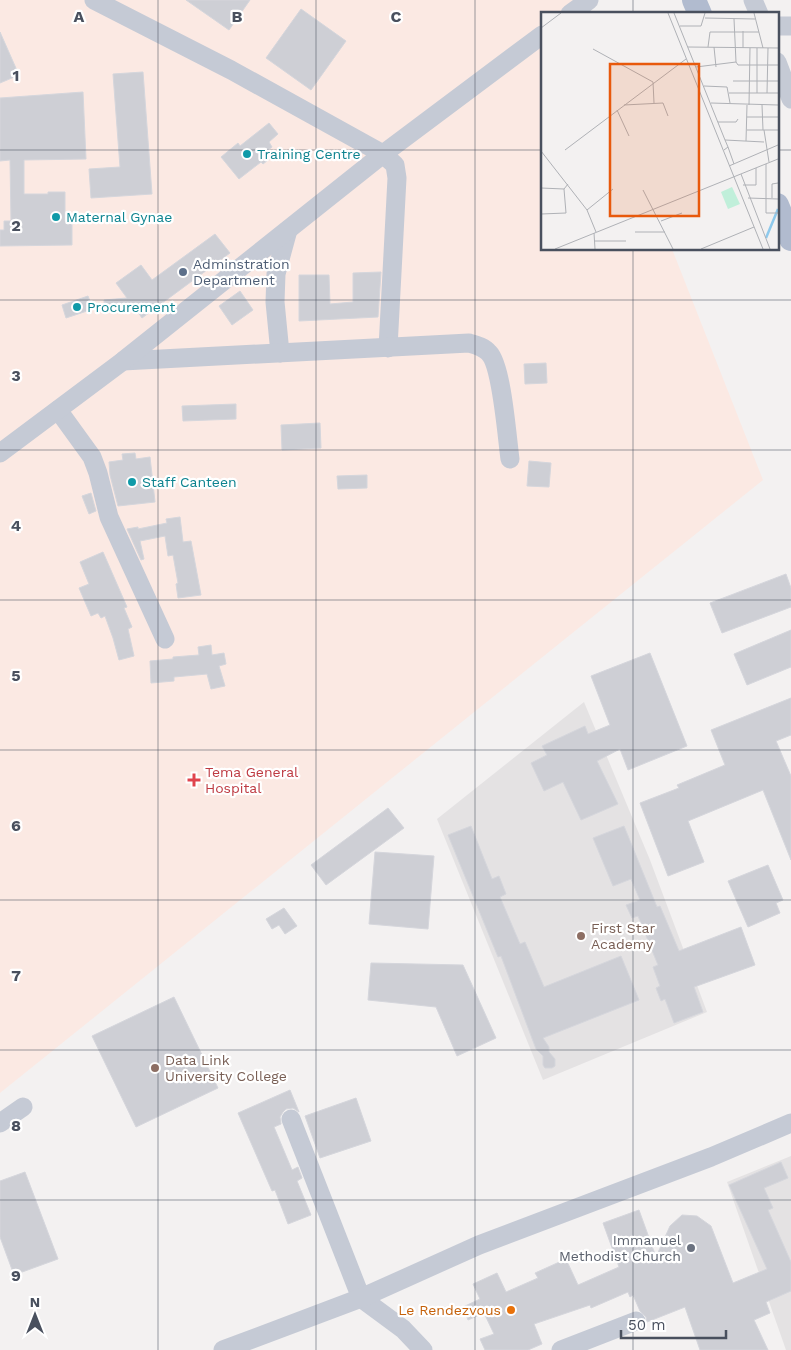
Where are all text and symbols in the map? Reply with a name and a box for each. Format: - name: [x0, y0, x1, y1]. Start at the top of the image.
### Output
- text: A: [74, 7, 85, 26]
- text: B: [232, 7, 243, 26]
- text: C: [391, 7, 402, 26]
- inset map: [541, 12, 778, 250]
- text: 1: [13, 66, 19, 85]
- place label: Training Centre: [257, 146, 361, 162]
- marker: Training Centre: [241, 148, 253, 160]
- place label: Maternal Gynae: [66, 209, 172, 225]
- marker: Maternal Gynae: [50, 211, 62, 223]
- text: 2: [11, 216, 21, 235]
- place label: Adminstration Department: [193, 256, 290, 288]
- marker: Adminstration Department: [177, 266, 189, 278]
- place label: Procurement: [87, 299, 175, 315]
- marker: Procurement: [71, 301, 83, 313]
- text: 3: [11, 366, 21, 385]
- place label: Staff Canteen: [142, 474, 237, 490]
- marker: Staff Canteen: [126, 476, 138, 488]
- text: 4: [11, 516, 21, 535]
- text: 5: [11, 666, 21, 685]
- place label: Tema General Hospital: [205, 764, 299, 796]
- marker: Tema General Hospital: [187, 773, 201, 787]
- text: 6: [11, 816, 21, 835]
- place label: First Star Academy: [591, 920, 655, 952]
- marker: First Star Academy: [575, 930, 587, 942]
- text: 7: [11, 966, 21, 985]
- place label: Data Link University College: [165, 1052, 287, 1084]
- marker: Data Link University College: [149, 1062, 161, 1074]
- text: 8: [11, 1116, 21, 1135]
- place label: Immanuel Methodist Church: [559, 1232, 682, 1264]
- marker: Immanuel Methodist Church: [685, 1242, 697, 1254]
- text: 9: [11, 1266, 21, 1285]
- north arrow: [10, 1290, 60, 1340]
- text: N: [30, 1294, 40, 1310]
- place label: Le Rendezvous: [398, 1302, 501, 1318]
- marker: Le Rendezvous: [505, 1304, 517, 1316]
- scale bar: [621, 1308, 726, 1340]
- text: 50 m: [628, 1316, 665, 1334]

